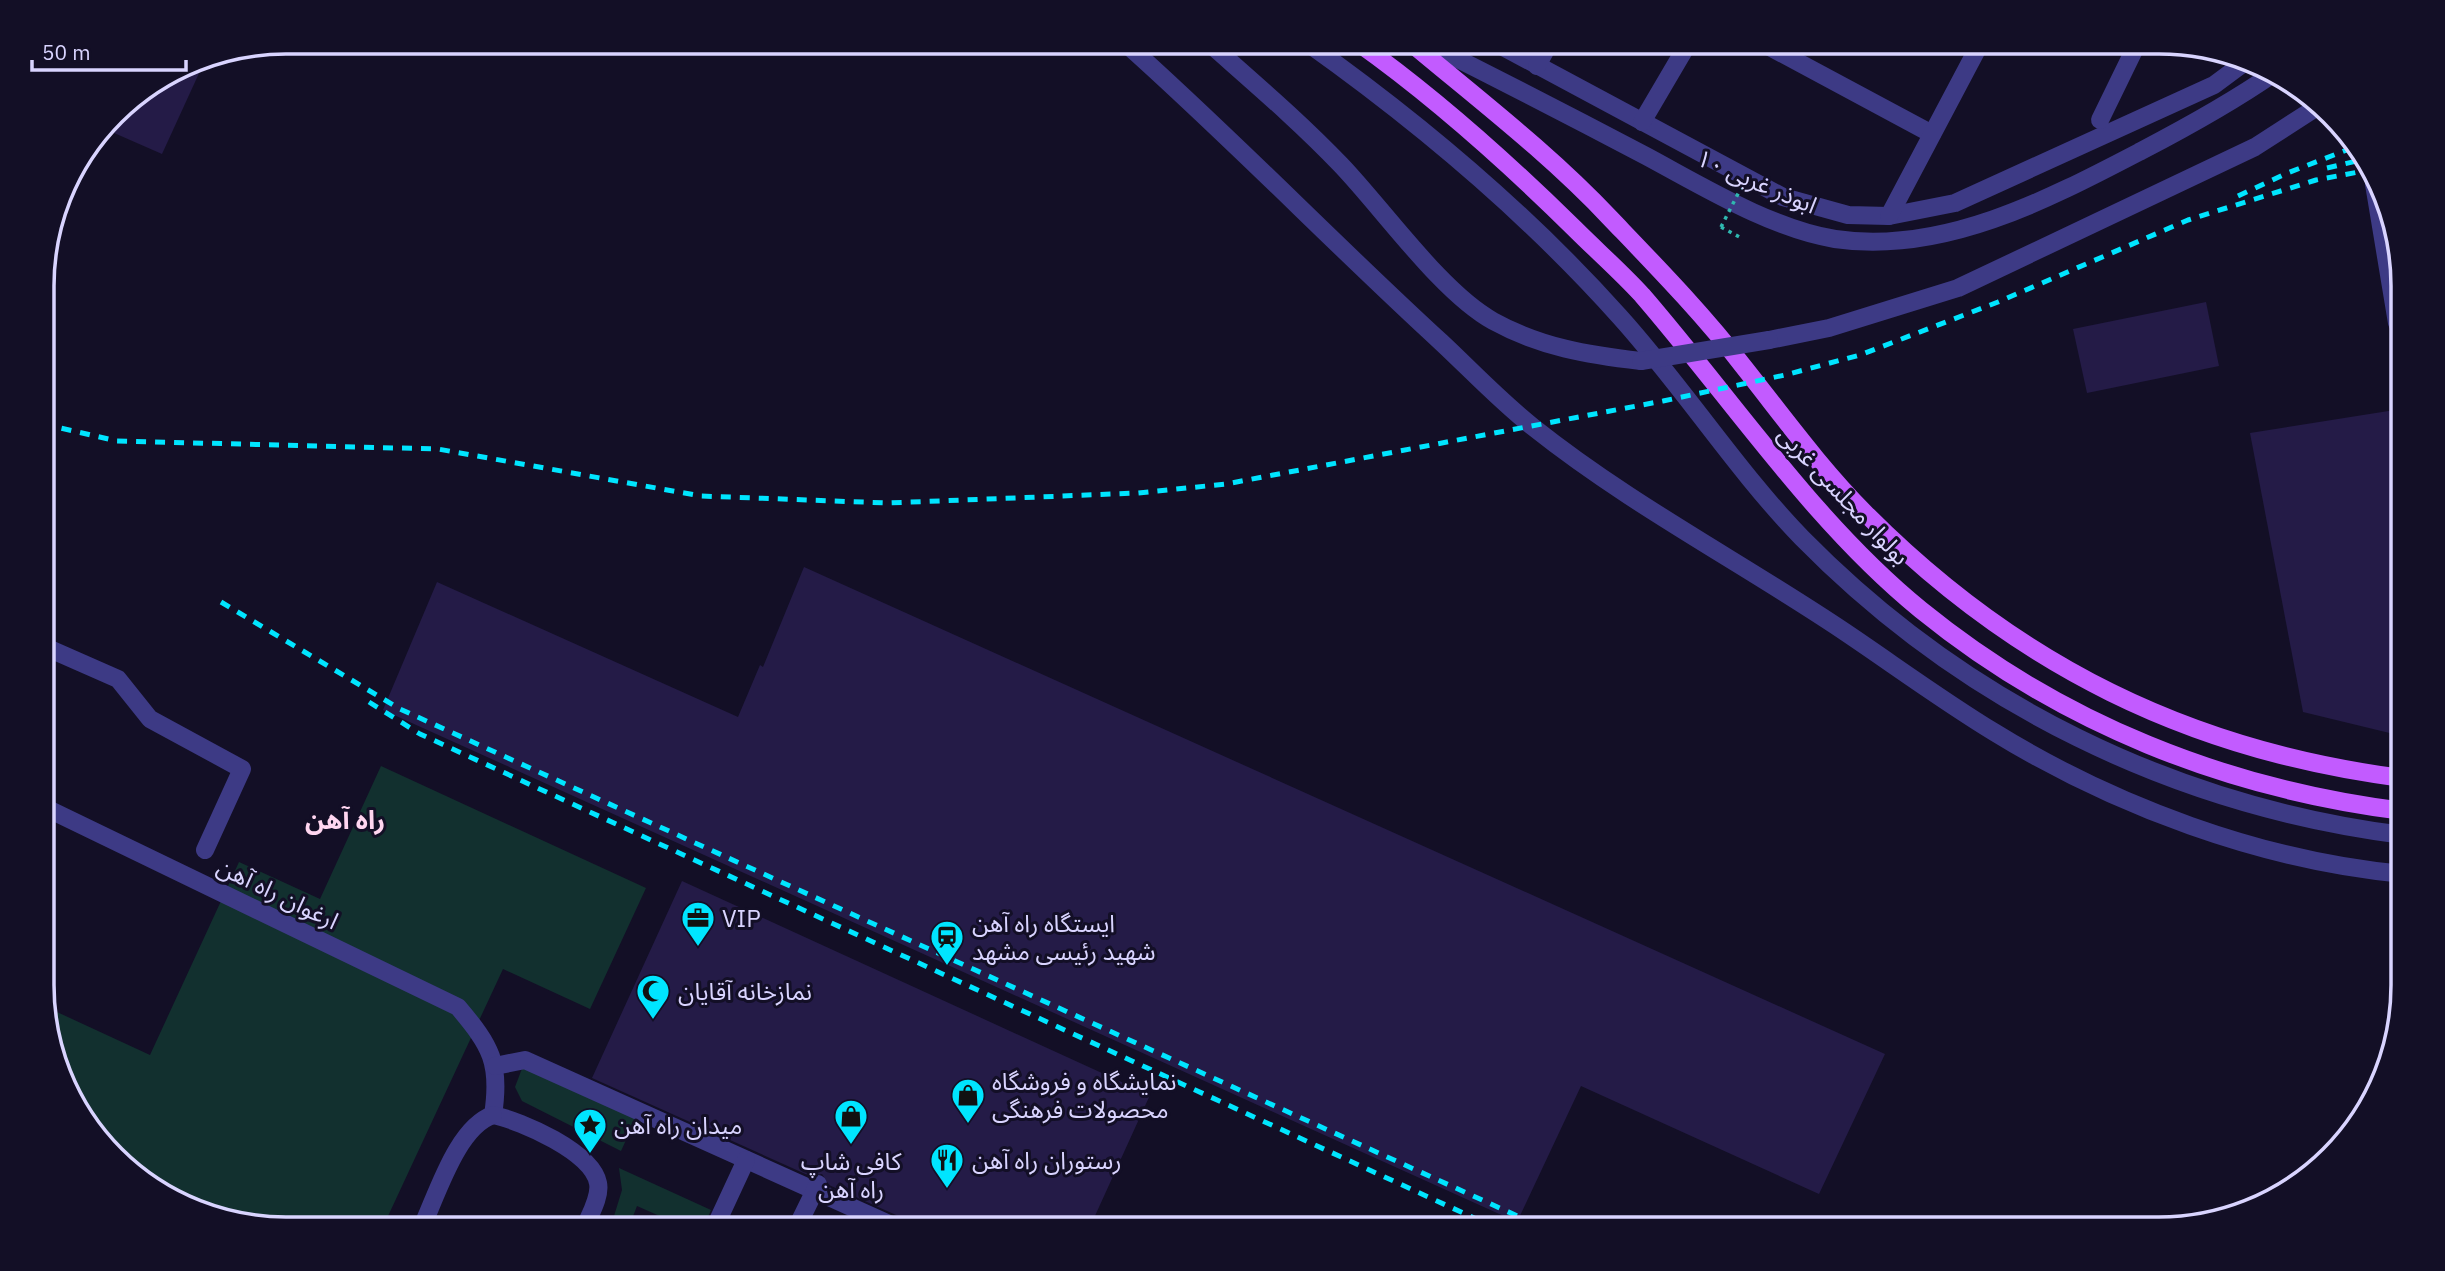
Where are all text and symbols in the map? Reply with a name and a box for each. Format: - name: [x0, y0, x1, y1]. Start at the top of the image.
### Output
- scale bar: [32, 28, 186, 72]
- text: 50 m: [42, 38, 91, 66]
- street label: ابوذر غربی ۱۰: [1692, 141, 1822, 221]
- street label: بولوار مجلسی غربی: [1771, 419, 1917, 571]
- district label: راه آهن: [305, 802, 385, 836]
- street label: ارغوان راه آهن: [212, 850, 344, 936]
- office icon: VIP: [679, 899, 717, 948]
- place label: VIP: [722, 902, 761, 934]
- place label: ایستگاه راه آهن شهید رئیسی مشهد: [972, 907, 1156, 967]
- station icon: ایستگاه راه آهن شهید رئیسی مشهد: [928, 918, 966, 967]
- mosque icon: نمازخانه آقایان: [634, 972, 672, 1021]
- place label: نمازخانه آقایان: [678, 975, 812, 1007]
- place label: نمایشگاه و فروشگاه محصولات فرهنگی: [992, 1065, 1177, 1125]
- shop icon: نمایشگاه و فروشگاه محصولات فرهنگی: [949, 1076, 987, 1125]
- shop icon: کافی شاپ راه آهن: [832, 1097, 870, 1146]
- place icon: میدان راه آهن: [571, 1106, 609, 1155]
- place label: میدان راه آهن: [614, 1109, 742, 1141]
- restaurant icon: رستوران راه آهن: [928, 1141, 966, 1190]
- place label: رستوران راه آهن: [972, 1144, 1121, 1176]
- place label: کافی شاپ راه آهن: [801, 1145, 902, 1205]

